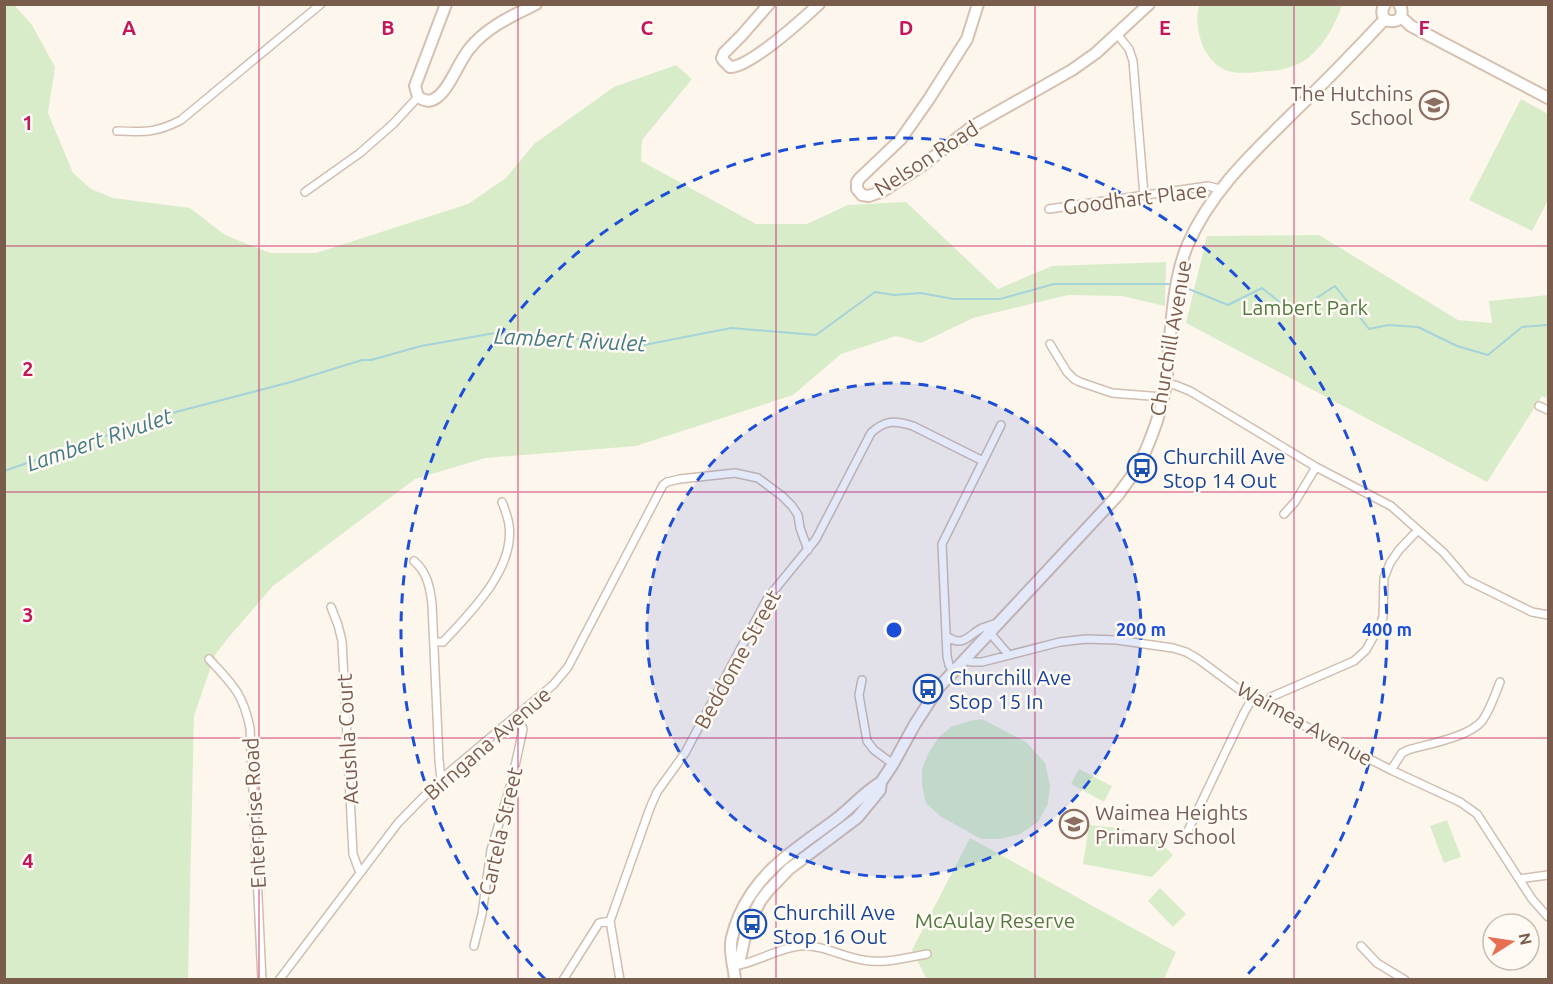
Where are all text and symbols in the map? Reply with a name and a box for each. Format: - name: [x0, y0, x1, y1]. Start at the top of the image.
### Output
- text: A: [122, 16, 136, 39]
- text: B: [381, 16, 395, 39]
- text: C: [641, 16, 654, 39]
- text: D: [899, 16, 913, 39]
- text: E: [1159, 16, 1171, 39]
- text: F: [1418, 16, 1430, 39]
- place label: The Hutchins School: [1290, 81, 1413, 129]
- school or university icon: The Hutchins School: [1418, 89, 1450, 121]
- text: 1: [22, 111, 34, 134]
- street label: Nelson Road: [870, 116, 982, 200]
- street label: Goodhart Place: [1062, 177, 1208, 219]
- street label: Churchill Avenue: [1144, 258, 1196, 418]
- park label: Lambert Park: [1242, 295, 1369, 319]
- water label: Lambert Rivulet: [493, 323, 647, 355]
- text: 2: [22, 357, 34, 380]
- water label: Lambert Rivulet: [23, 402, 175, 476]
- place label: Churchill Ave Stop 14 Out: [1163, 444, 1286, 492]
- bus stop icon: Churchill Ave Stop 14 Out: [1126, 452, 1158, 484]
- street label: Beddome Street: [689, 585, 785, 733]
- text: 3: [22, 603, 34, 626]
- text: 200 m: [1116, 619, 1166, 639]
- text: 400 m: [1362, 619, 1412, 639]
- centre of rings: [884, 620, 904, 640]
- place label: Churchill Ave Stop 15 In: [949, 665, 1072, 713]
- street label: Acushla Court: [332, 673, 362, 805]
- bus stop icon: Churchill Ave Stop 15 In: [912, 673, 944, 705]
- street label: Waimea Avenue: [1233, 676, 1377, 770]
- street label: Birngana Avenue: [419, 682, 555, 804]
- street label: Enterprise Road: [238, 737, 270, 889]
- street label: Cartela Street: [474, 764, 526, 898]
- place label: Waimea Heights Primary School: [1095, 800, 1248, 848]
- school or university icon: Waimea Heights Primary School: [1058, 808, 1090, 840]
- text: 4: [22, 849, 34, 872]
- place label: Churchill Ave Stop 16 Out: [773, 900, 896, 948]
- bus stop icon: Churchill Ave Stop 16 Out: [736, 908, 768, 940]
- park label: McAulay Reserve: [915, 908, 1075, 932]
- north arrow: [1481, 912, 1541, 972]
- text: N: [1516, 931, 1536, 947]

